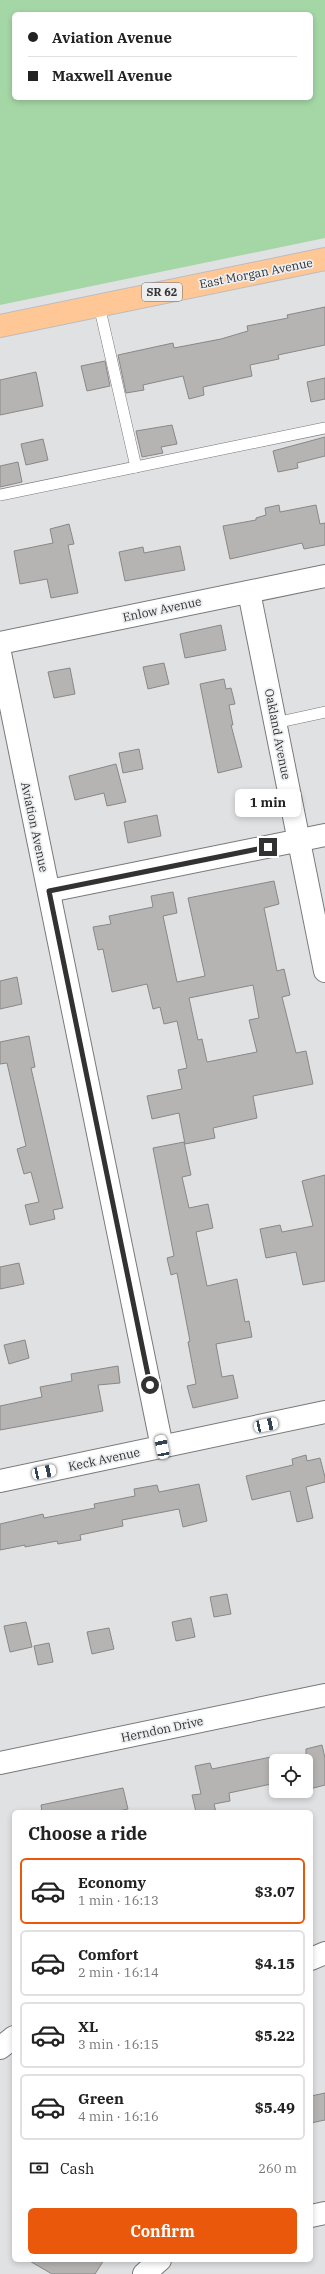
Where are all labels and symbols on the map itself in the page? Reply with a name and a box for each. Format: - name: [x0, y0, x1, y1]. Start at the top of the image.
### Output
- street label: East Morgan Avenue: [198, 255, 314, 291]
- road number: SR 62: [142, 283, 182, 301]
- street label: Enlow Avenue: [121, 593, 203, 625]
- street label: Oakland Avenue: [262, 687, 294, 781]
- street label: Aviation Avenue: [18, 780, 52, 874]
- callout: 1 min: [235, 789, 301, 817]
- route end: [259, 838, 277, 856]
- route start: [141, 1376, 159, 1394]
- car: [253, 1417, 279, 1433]
- car: [154, 1434, 170, 1460]
- street label: Keck Avenue: [67, 1444, 141, 1474]
- car: [31, 1464, 57, 1480]
- street label: Herndon Drive: [120, 1713, 204, 1745]

